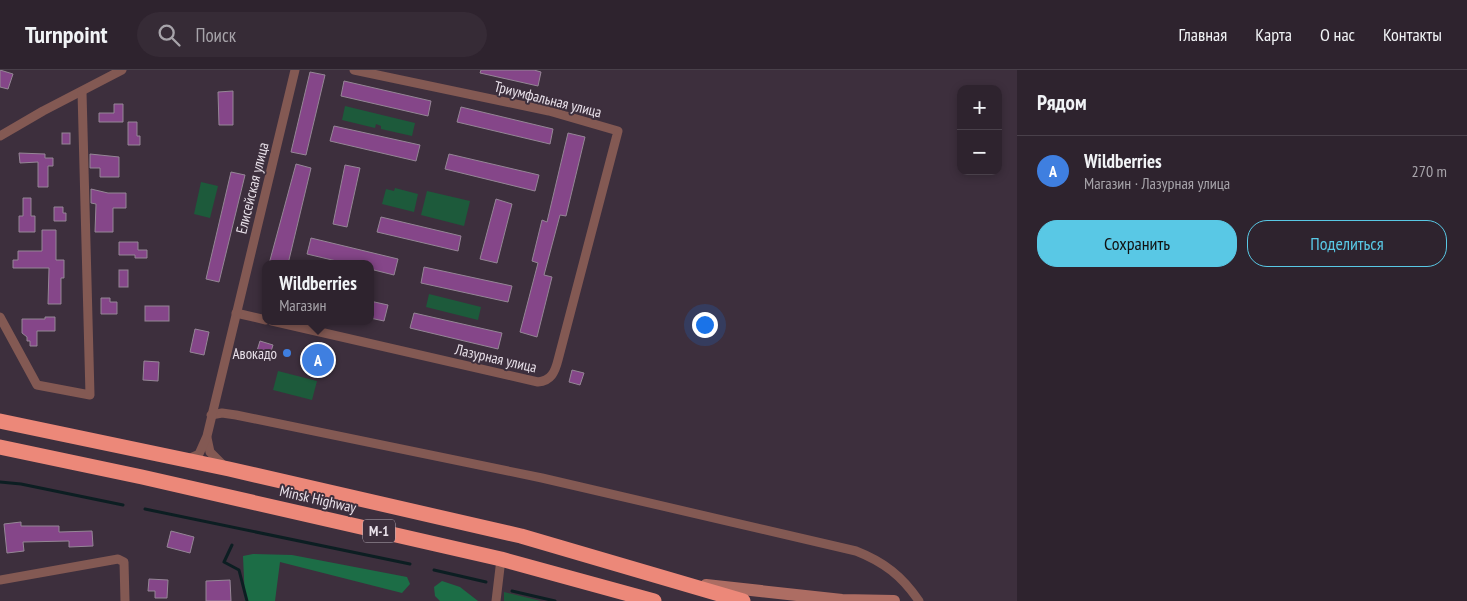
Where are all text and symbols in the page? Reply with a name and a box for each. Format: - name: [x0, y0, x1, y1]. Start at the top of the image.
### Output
- search box: [137, 12, 487, 57]
- text: Turnpoint: [25, 19, 107, 50]
- icon: search: [155, 21, 183, 49]
- text: Поиск: [195, 23, 236, 47]
- text: Главная: [1179, 23, 1227, 46]
- text: Карта: [1255, 23, 1292, 46]
- text: О нас: [1320, 23, 1355, 46]
- text: Контакты: [1383, 23, 1442, 46]
- street label: Триумфальная улица: [492, 76, 604, 122]
- map controls: [957, 85, 1002, 175]
- button: +: [957, 85, 1002, 130]
- text: Рядом: [1037, 89, 1087, 116]
- button: −: [957, 130, 1002, 175]
- street label: Елисейская улица: [231, 140, 273, 236]
- text: Wildberries: [1084, 149, 1162, 173]
- text: A: [1049, 161, 1057, 181]
- text: 270 m: [1412, 161, 1447, 181]
- text: Магазин · Лазурная улица: [1084, 173, 1230, 193]
- button: Сохранить: [1037, 220, 1237, 267]
- button: Поделиться: [1247, 220, 1447, 267]
- popup: [262, 260, 374, 325]
- text: Wildberries: [279, 271, 357, 295]
- text: Магазин: [279, 295, 326, 315]
- your location: [692, 312, 718, 338]
- street label: Лазурная улица: [452, 339, 539, 377]
- pin: A: [302, 341, 334, 379]
- place label: Авокадо: [233, 344, 277, 363]
- marker: Авокадо: [281, 347, 293, 359]
- street label: Minsk Highway: [278, 481, 358, 517]
- road number: М-1: [363, 520, 395, 542]

